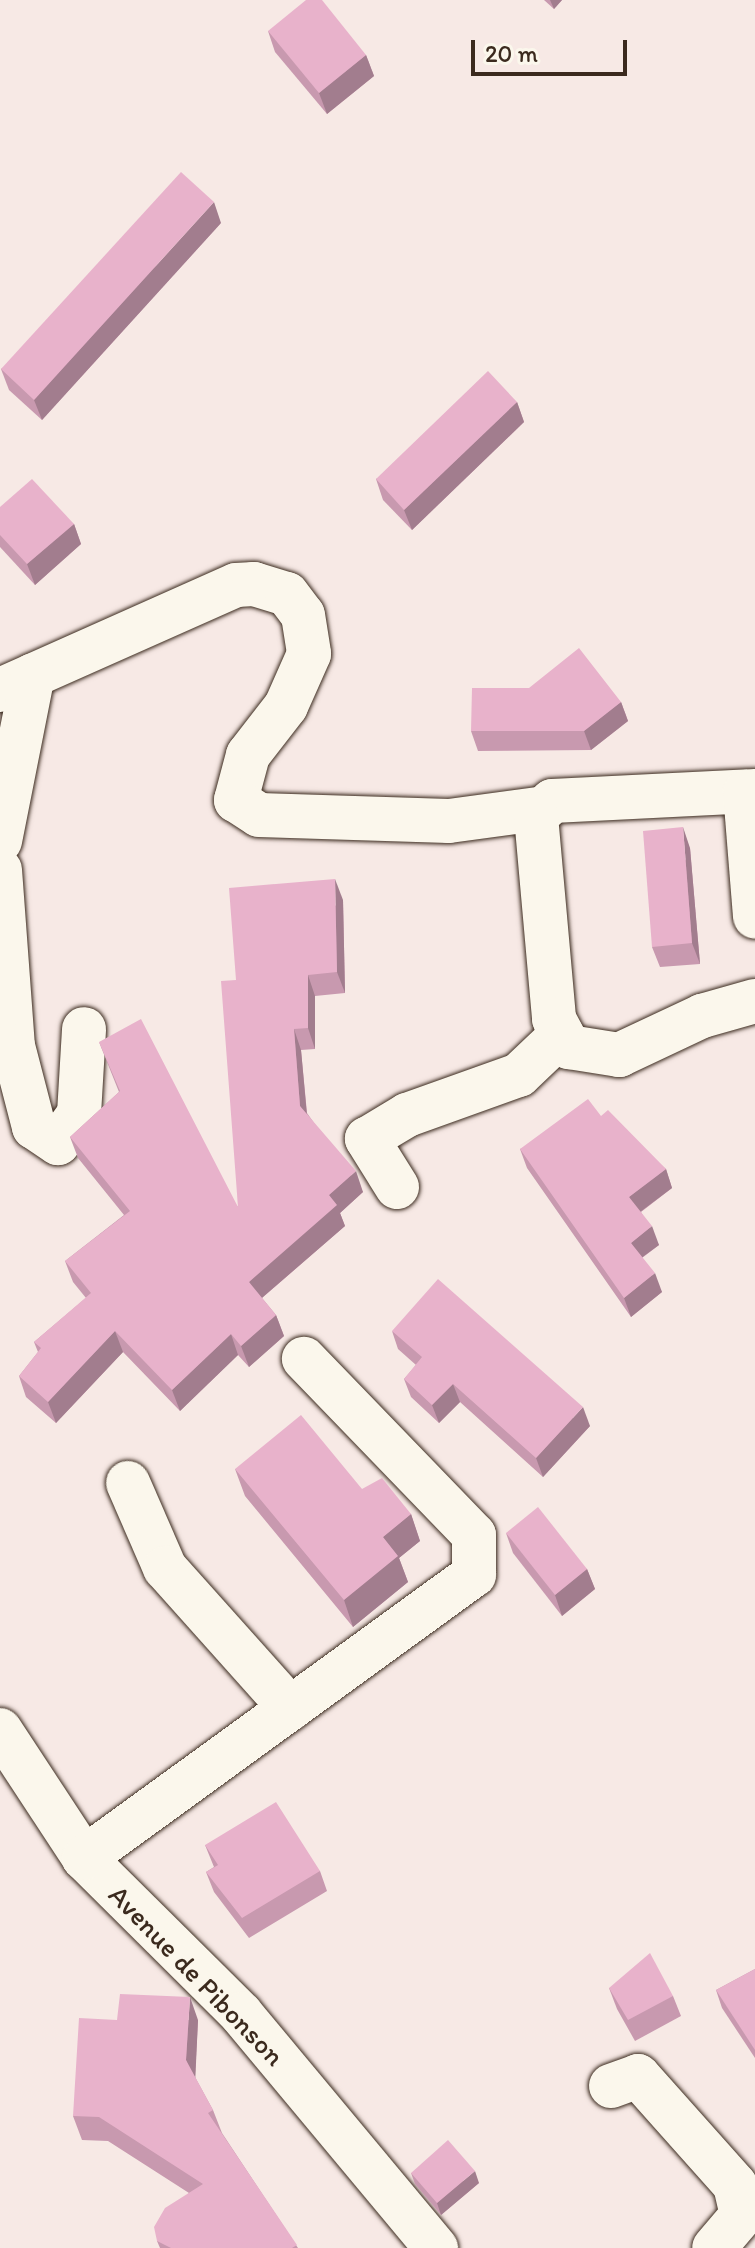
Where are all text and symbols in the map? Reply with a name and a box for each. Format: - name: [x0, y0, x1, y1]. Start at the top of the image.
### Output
- scale bar: [475, 24, 631, 74]
- text: 20 m: [485, 39, 538, 68]
- street label: Avenue de Pibonson: [102, 1878, 292, 2072]

